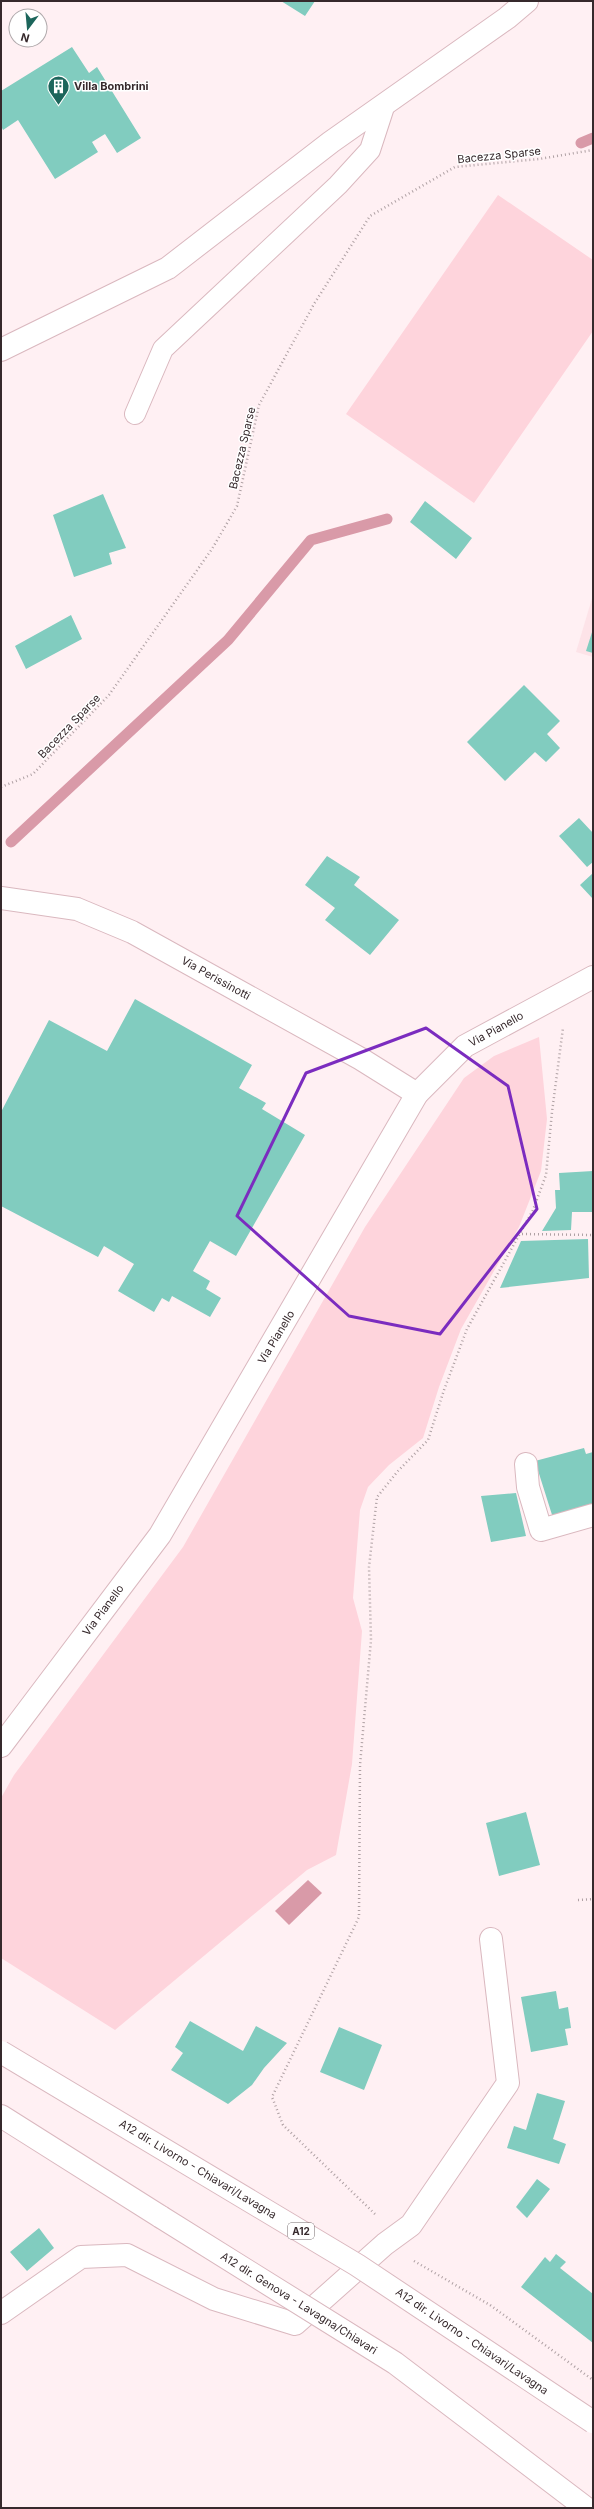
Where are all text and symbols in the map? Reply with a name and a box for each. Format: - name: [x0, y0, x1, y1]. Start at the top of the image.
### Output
- north arrow: [8, 8, 48, 48]
- text: N: [19, 30, 31, 45]
- building icon: Villa Bombrini: [46, 73, 72, 106]
- place label: Villa Bombrini: [74, 79, 149, 93]
- street label: Bacezza Sparse: [457, 144, 541, 166]
- street label: Bacezza Sparse: [226, 406, 258, 490]
- street label: Bacezza Sparse: [35, 691, 103, 761]
- street label: Via Perissinotti: [179, 953, 253, 1003]
- street label: Via Pianello: [466, 1008, 526, 1050]
- street label: Via Pianello: [254, 1307, 298, 1366]
- street label: Via Pianello: [79, 1581, 127, 1638]
- street label: A12 dir. Livorno - Chiavari/Lavagna: [117, 2116, 279, 2222]
- road number: A12: [288, 2223, 314, 2239]
- street label: A12 dir. Genova - Lavagna/Chiavari: [218, 2249, 380, 2357]
- street label: A12 dir. Livorno - Chiavari/Lavagna: [393, 2285, 551, 2397]

